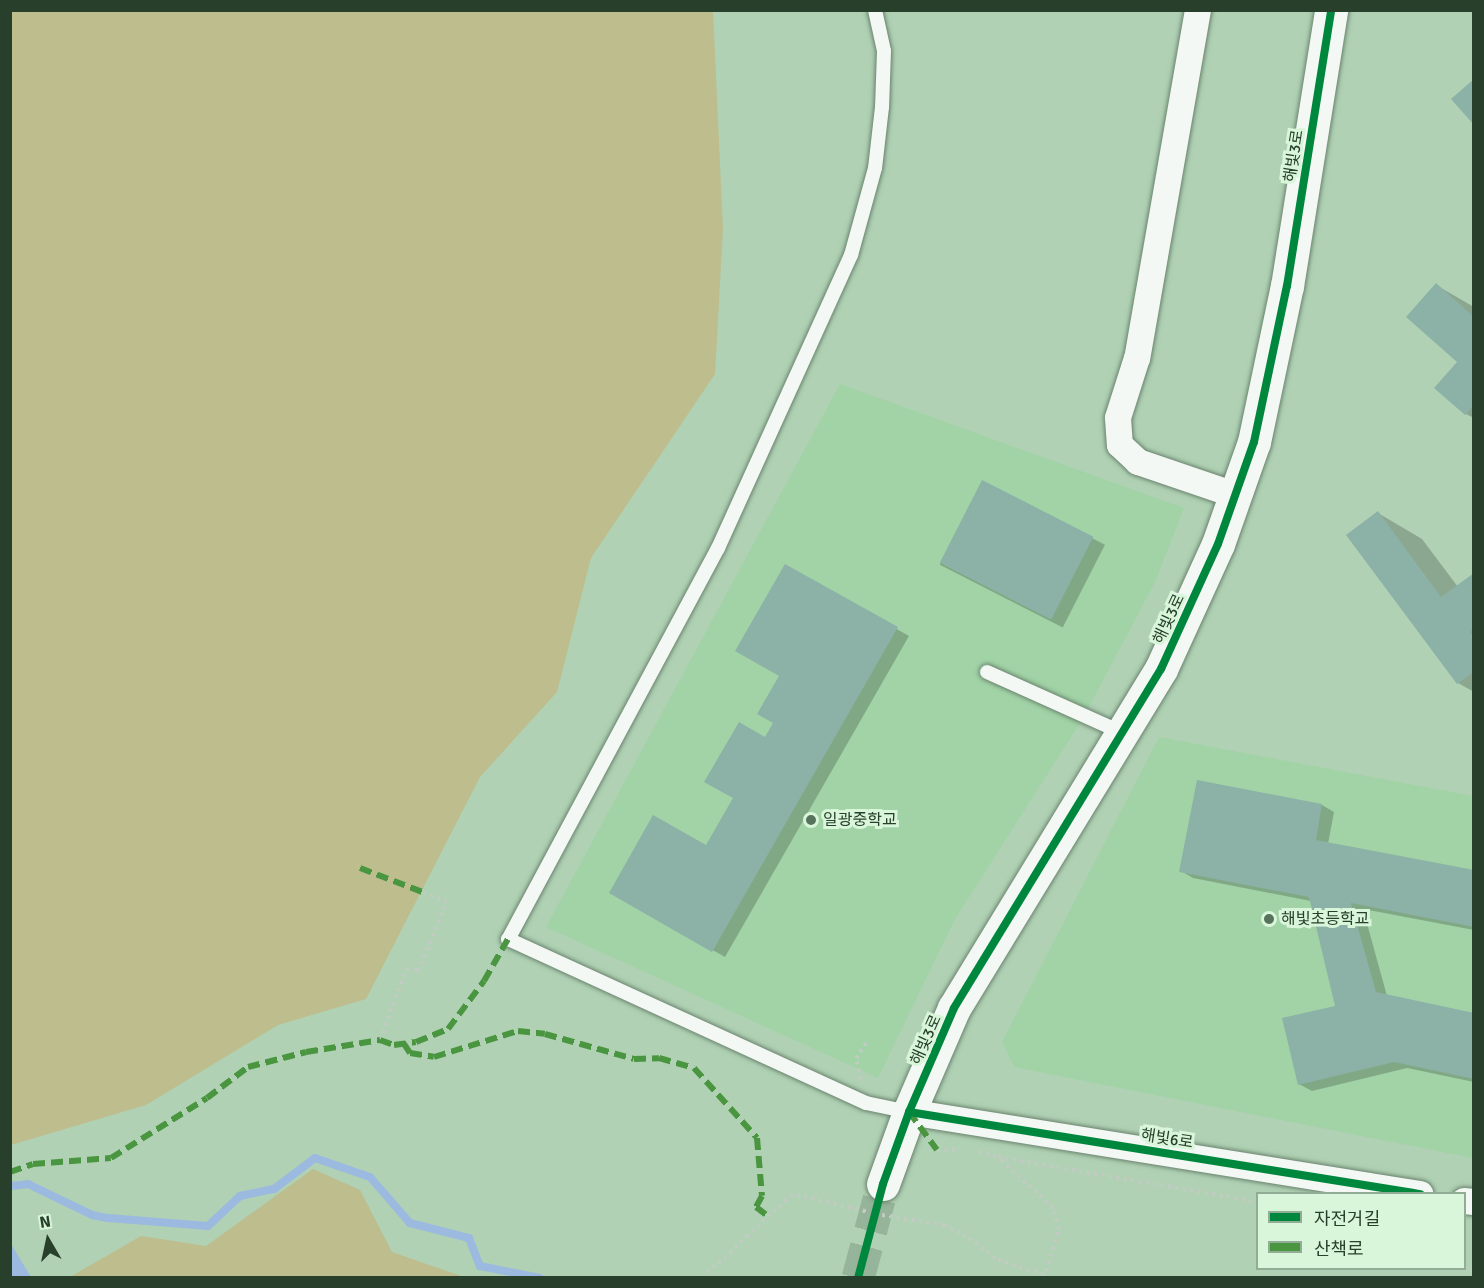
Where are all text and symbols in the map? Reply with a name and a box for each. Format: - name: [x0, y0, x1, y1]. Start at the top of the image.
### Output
- street label: 해빛3로: [1280, 128, 1308, 184]
- street label: 해빛3로: [1149, 591, 1189, 647]
- place label: 일광중학교: [823, 810, 897, 830]
- marker: 일광중학교: [804, 813, 818, 827]
- place label: 해빛초등학교: [1281, 909, 1369, 929]
- marker: 해빛초등학교: [1262, 912, 1276, 926]
- street label: 해빛3로: [906, 1012, 946, 1068]
- street label: 해빛6로: [1139, 1125, 1195, 1153]
- legend: [1256, 1192, 1466, 1270]
- text: 자전거길: [1314, 1208, 1380, 1230]
- north arrow: [18, 1210, 78, 1270]
- text: N: [38, 1211, 52, 1233]
- text: 산책로: [1314, 1238, 1364, 1260]

